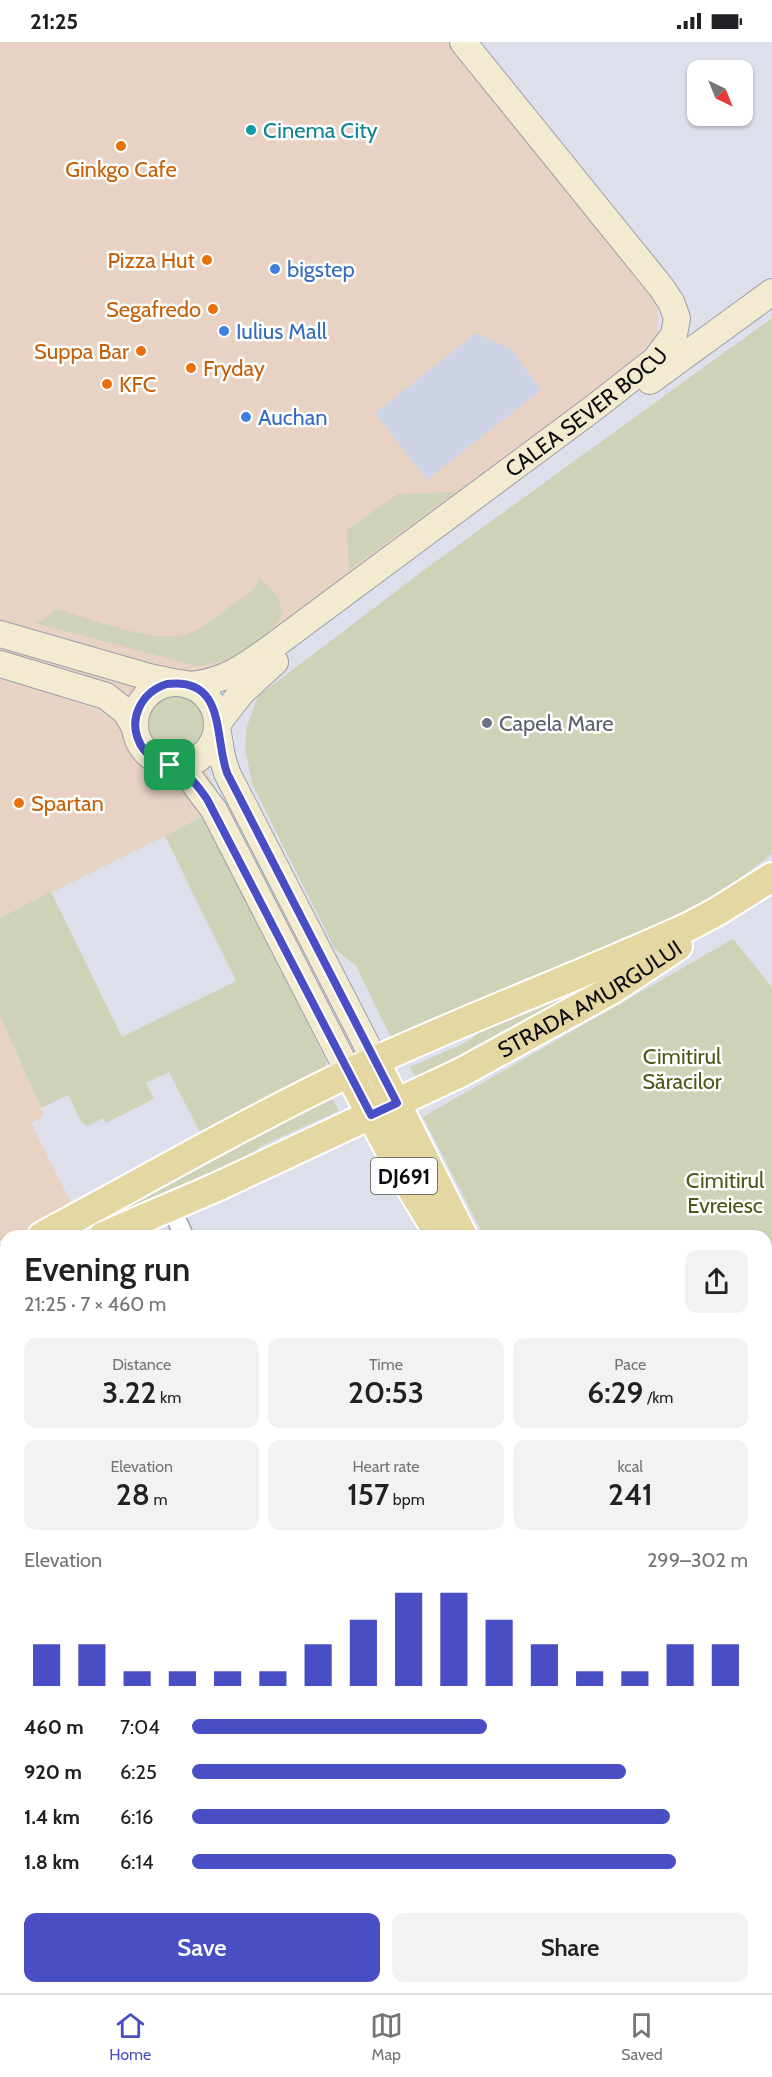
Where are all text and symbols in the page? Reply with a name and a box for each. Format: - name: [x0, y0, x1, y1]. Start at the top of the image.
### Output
- text: 21:25: [30, 8, 78, 35]
- north arrow: [687, 60, 753, 126]
- map controls: [687, 60, 753, 126]
- place label: Cinema City: [263, 117, 378, 144]
- marker: Cinema City: [244, 123, 258, 137]
- marker: Ginkgo Cafe: [114, 139, 128, 153]
- place label: Ginkgo Cafe: [65, 156, 177, 183]
- place label: Pizza Hut: [107, 247, 196, 274]
- marker: Pizza Hut: [200, 253, 214, 267]
- place label: bigstep: [287, 256, 355, 283]
- marker: bigstep: [268, 262, 282, 276]
- place label: Segafredo: [106, 296, 201, 323]
- marker: Segafredo: [206, 302, 220, 316]
- place label: Iulius Mall: [236, 318, 328, 345]
- marker: Iulius Mall: [217, 324, 231, 338]
- place label: Suppa Bar: [34, 338, 129, 365]
- street label: CALEA SEVER BOCU: [500, 342, 673, 483]
- marker: Suppa Bar: [134, 344, 148, 358]
- place label: Fryday: [203, 355, 265, 382]
- marker: Fryday: [184, 361, 198, 375]
- place label: KFC: [119, 371, 156, 398]
- marker: KFC: [100, 377, 114, 391]
- place label: Auchan: [258, 404, 328, 431]
- marker: Auchan: [239, 410, 253, 424]
- place label: Capela Mare: [499, 710, 614, 737]
- marker: Capela Mare: [480, 716, 494, 730]
- pin: [144, 739, 195, 790]
- icon: arrive: [153, 748, 186, 781]
- place label: Spartan: [31, 790, 104, 817]
- marker: Spartan: [12, 796, 26, 810]
- street label: STRADA AMURGULUI: [493, 934, 687, 1063]
- park label: Cimitirul Săracilor: [642, 1043, 722, 1095]
- road number: DJ691: [371, 1158, 437, 1194]
- park label: Cimitirul Evreiesc: [686, 1167, 765, 1219]
- text: Evening run: [24, 1249, 190, 1289]
- button: share: [685, 1250, 748, 1313]
- text: 21:25 · 7 × 460 m: [24, 1292, 166, 1316]
- text: Distance: [112, 1355, 171, 1374]
- text: Time: [369, 1355, 403, 1374]
- text: Pace: [614, 1355, 646, 1374]
- text: 3.22: [102, 1374, 156, 1411]
- text: 20:53: [348, 1374, 424, 1411]
- text: 6:29: [587, 1374, 643, 1411]
- text: km: [156, 1388, 181, 1407]
- text: /km: [643, 1388, 673, 1407]
- text: Elevation: [110, 1457, 173, 1476]
- text: Heart rate: [353, 1457, 419, 1476]
- text: kcal: [618, 1457, 643, 1476]
- text: 28: [116, 1476, 150, 1513]
- text: 157: [347, 1476, 389, 1513]
- text: 241: [608, 1476, 653, 1513]
- text: m: [150, 1490, 167, 1509]
- text: bpm: [389, 1490, 425, 1509]
- text: Elevation: [24, 1548, 102, 1572]
- text: 299–302 m: [647, 1548, 748, 1572]
- text: 460 m: [24, 1715, 84, 1739]
- text: 7:04: [120, 1715, 160, 1739]
- text: 920 m: [24, 1760, 82, 1784]
- text: 6:25: [120, 1760, 157, 1784]
- text: 1.4 km: [24, 1805, 80, 1829]
- text: 6:16: [120, 1805, 153, 1829]
- text: 1.8 km: [24, 1850, 79, 1874]
- text: 6:14: [120, 1850, 154, 1874]
- button: Save: [24, 1913, 380, 1982]
- button: Share: [392, 1913, 748, 1982]
- tab: Home: [109, 2009, 151, 2064]
- tab: Map: [370, 2009, 403, 2064]
- tab: Saved: [621, 2009, 663, 2064]

